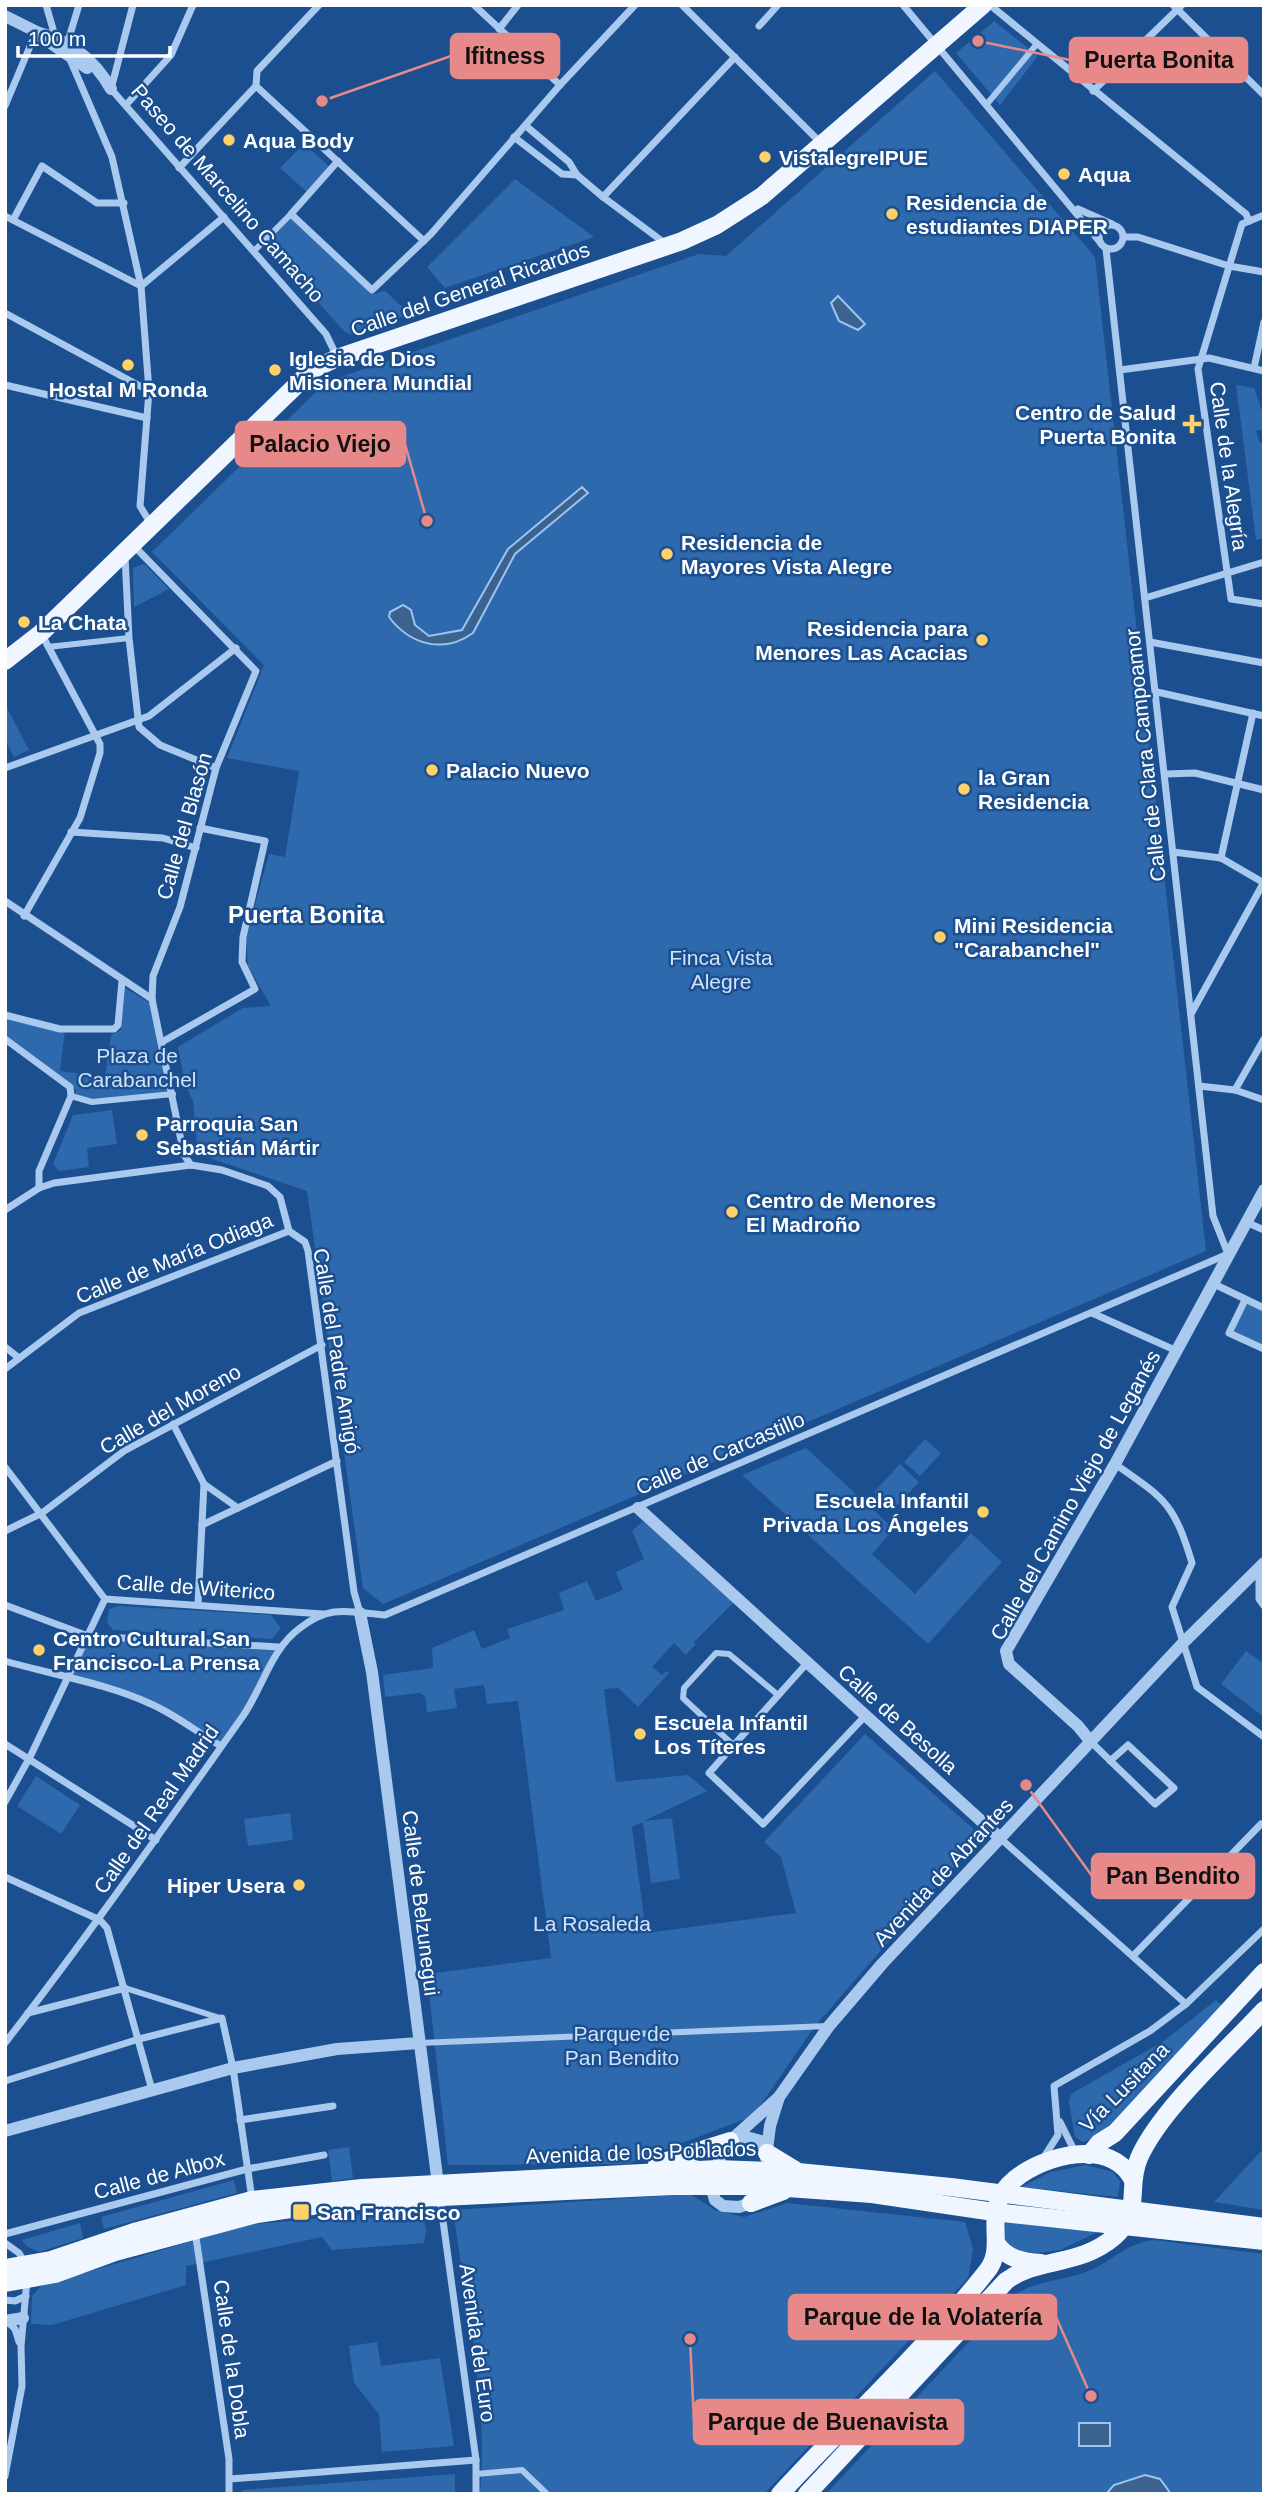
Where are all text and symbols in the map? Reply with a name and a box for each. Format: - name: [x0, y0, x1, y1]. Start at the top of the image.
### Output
- scale bar: [18, 14, 170, 58]
- text: 100 m: [28, 27, 86, 50]
- callout: Ifitness: [451, 34, 559, 78]
- callout: Puerta Bonita: [1070, 38, 1247, 82]
- text: Ifitness: [465, 43, 545, 69]
- text: Puerta Bonita: [1084, 47, 1234, 73]
- street label: Paseo de Marcelino Camacho: [127, 79, 329, 307]
- place label: Aqua Body: [243, 129, 354, 152]
- marker: Aqua Body: [221, 132, 237, 148]
- place label: VistalegreIPUE: [779, 146, 928, 169]
- marker: VistalegreIPUE: [757, 149, 773, 165]
- place label: Aqua: [1078, 163, 1131, 186]
- marker: Aqua: [1056, 166, 1072, 182]
- place label: Residencia de estudiantes DIAPER: [906, 191, 1108, 238]
- marker: Residencia de estudiantes DIAPER: [884, 206, 900, 222]
- street label: Calle del General Ricardos: [348, 237, 592, 341]
- place label: Iglesia de Dios Misionera Mundial: [289, 347, 472, 394]
- marker: Hostal M Ronda: [120, 357, 136, 373]
- marker: Iglesia de Dios Misionera Mundial: [267, 362, 283, 378]
- place label: Hostal M Ronda: [49, 378, 208, 401]
- street label: Calle de la Alegría: [1206, 380, 1252, 552]
- place label: Centro de Salud Puerta Bonita: [1015, 401, 1176, 448]
- marker: Centro de Salud Puerta Bonita: [1182, 414, 1202, 434]
- callout: Palacio Viejo: [236, 422, 405, 466]
- text: Palacio Viejo: [249, 431, 391, 457]
- place label: Residencia de Mayores Vista Alegre: [681, 531, 892, 578]
- marker: Residencia de Mayores Vista Alegre: [659, 546, 675, 562]
- place label: La Chata: [38, 611, 127, 634]
- marker: La Chata: [16, 614, 32, 630]
- place label: Residencia para Menores Las Acacias: [755, 617, 968, 664]
- street label: Calle de Clara Campoamor: [1120, 627, 1170, 883]
- marker: Residencia para Menores Las Acacias: [974, 632, 990, 648]
- street label: Calle del Blasón: [152, 750, 216, 902]
- place label: Palacio Nuevo: [446, 759, 590, 782]
- marker: Palacio Nuevo: [424, 762, 440, 778]
- place label: la Gran Residencia: [978, 766, 1089, 813]
- marker: la Gran Residencia: [956, 781, 972, 797]
- district label: Puerta Bonita: [228, 901, 385, 928]
- place label: Mini Residencia "Carabanchel": [954, 914, 1113, 961]
- marker: Mini Residencia "Carabanchel": [932, 929, 948, 945]
- park label: Finca Vista Alegre: [669, 946, 773, 993]
- park label: Plaza de Carabanchel: [77, 1044, 197, 1091]
- place label: Parroquia San Sebastián Mártir: [156, 1112, 319, 1159]
- marker: Parroquia San Sebastián Mártir: [134, 1127, 150, 1143]
- place label: Centro de Menores El Madroño: [746, 1189, 936, 1236]
- marker: Centro de Menores El Madroño: [724, 1204, 740, 1220]
- street label: Calle de María Odiaga: [72, 1208, 276, 1308]
- street label: Calle del Padre Amigó: [309, 1247, 365, 1455]
- street label: Calle del Camino Viejo de Leganés: [986, 1346, 1164, 1644]
- street label: Calle del Moreno: [96, 1359, 244, 1459]
- street label: Calle de Carcastillo: [632, 1407, 808, 1499]
- place label: Escuela Infantil Privada Los Ángeles: [762, 1489, 969, 1536]
- marker: Escuela Infantil Privada Los Ángeles: [975, 1504, 991, 1520]
- street label: Calle de Witerico: [116, 1570, 276, 1604]
- place label: Centro Cultural San Francisco-La Prensa: [53, 1627, 260, 1674]
- marker: Centro Cultural San Francisco-La Prensa: [31, 1642, 47, 1658]
- street label: Calle de Besolla: [834, 1660, 962, 1779]
- place label: Escuela Infantil Los Títeres: [654, 1711, 808, 1758]
- street label: Calle del Real Madrid: [89, 1720, 223, 1898]
- marker: Escuela Infantil Los Títeres: [632, 1726, 648, 1742]
- street label: Avenida de Abrantes: [869, 1793, 1017, 1951]
- street label: Calle de Belzunegui: [398, 1809, 444, 1997]
- callout: Pan Bendito: [1092, 1854, 1254, 1898]
- text: Pan Bendito: [1106, 1863, 1240, 1889]
- place label: Hiper Usera: [167, 1874, 285, 1897]
- marker: Hiper Usera: [291, 1877, 307, 1893]
- park label: La Rosaleda: [533, 1912, 651, 1935]
- park label: Parque de Pan Bendito: [565, 2022, 679, 2069]
- street label: Vía Lusitana: [1075, 2037, 1174, 2136]
- street label: Avenida de los Poblados: [525, 2136, 757, 2168]
- street label: Calle de Albox: [91, 2146, 227, 2203]
- place label: San Francisco: [317, 2201, 461, 2224]
- marker: San Francisco: [291, 2202, 311, 2222]
- street label: Avenida del Euro: [456, 2262, 500, 2424]
- street label: Calle de la Dobla: [209, 2278, 255, 2440]
- callout: Parque de la Volatería: [789, 2295, 1056, 2339]
- text: Parque de la Volatería: [804, 2304, 1043, 2330]
- callout: Parque de Buenavista: [694, 2400, 963, 2444]
- text: Parque de Buenavista: [708, 2409, 948, 2435]

